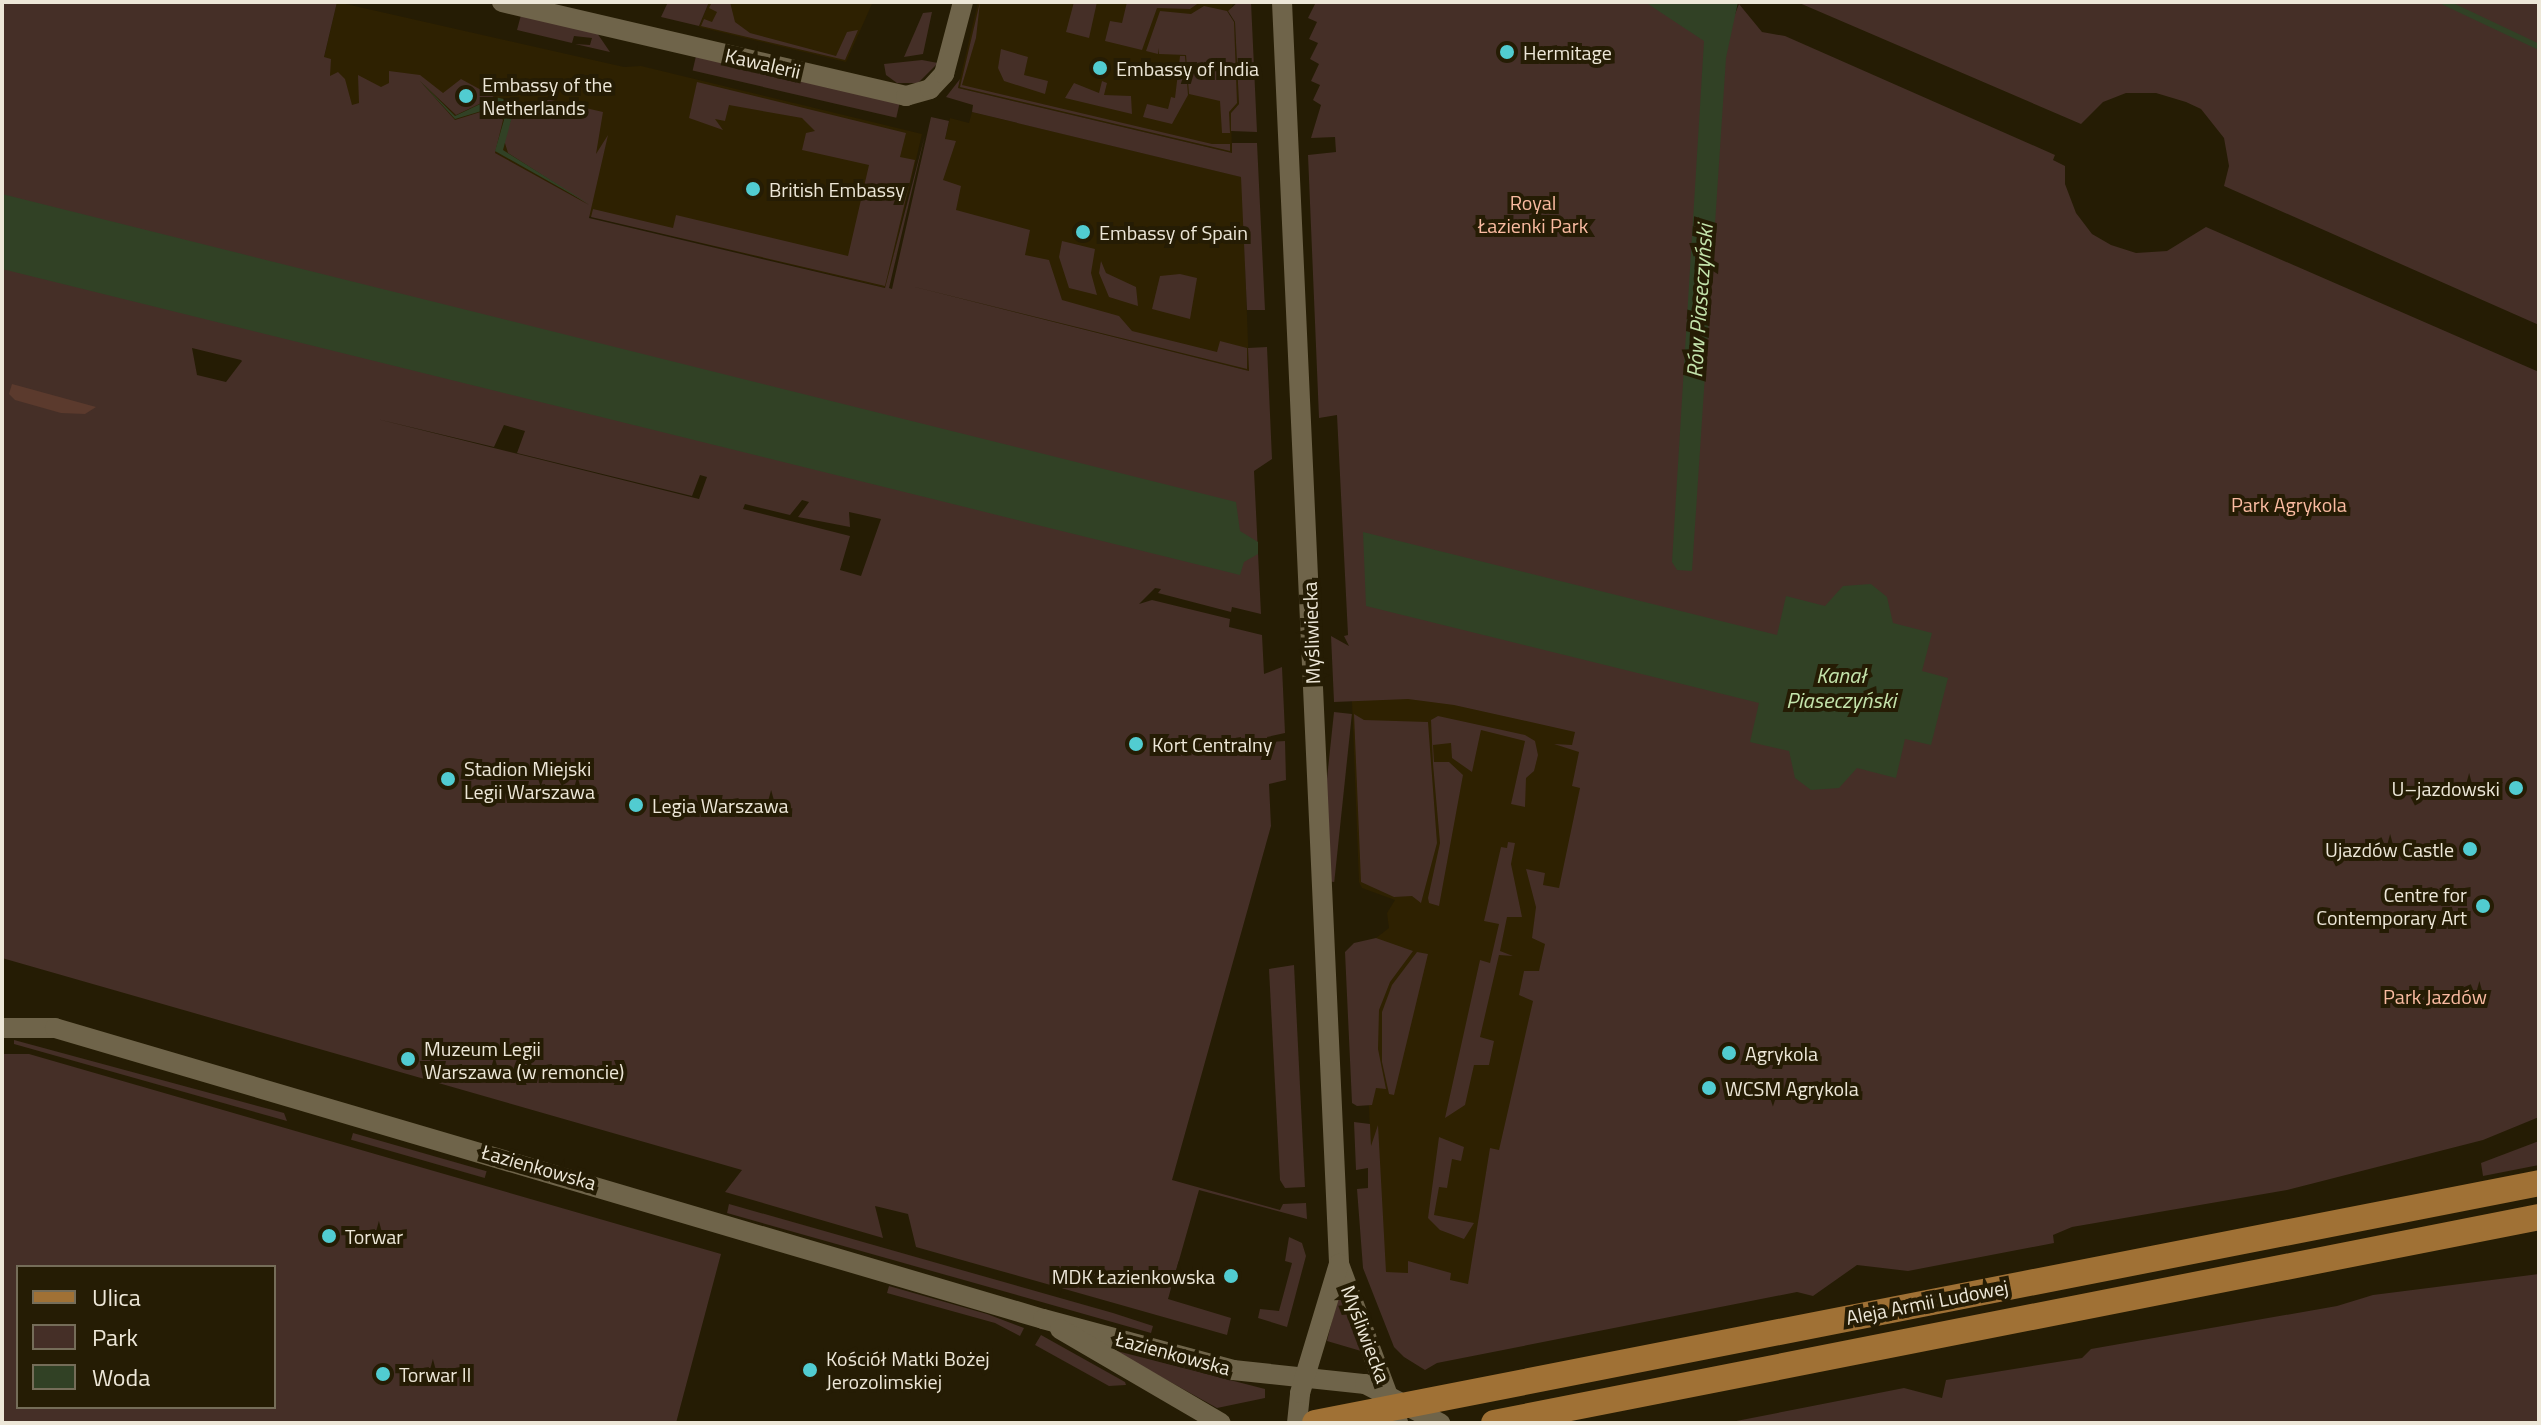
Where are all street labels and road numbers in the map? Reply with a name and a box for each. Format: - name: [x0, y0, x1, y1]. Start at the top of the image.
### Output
- street label: Kawalerii: [723, 43, 803, 83]
- street label: Myśliwiecka: [1297, 581, 1325, 685]
- street label: Łazienkowska: [479, 1139, 599, 1195]
- street label: Aleja Armii Ludowej: [1844, 1274, 2010, 1330]
- street label: Myśliwiecka: [1336, 1282, 1396, 1386]
- street label: Łazienkowska: [1113, 1326, 1233, 1380]

